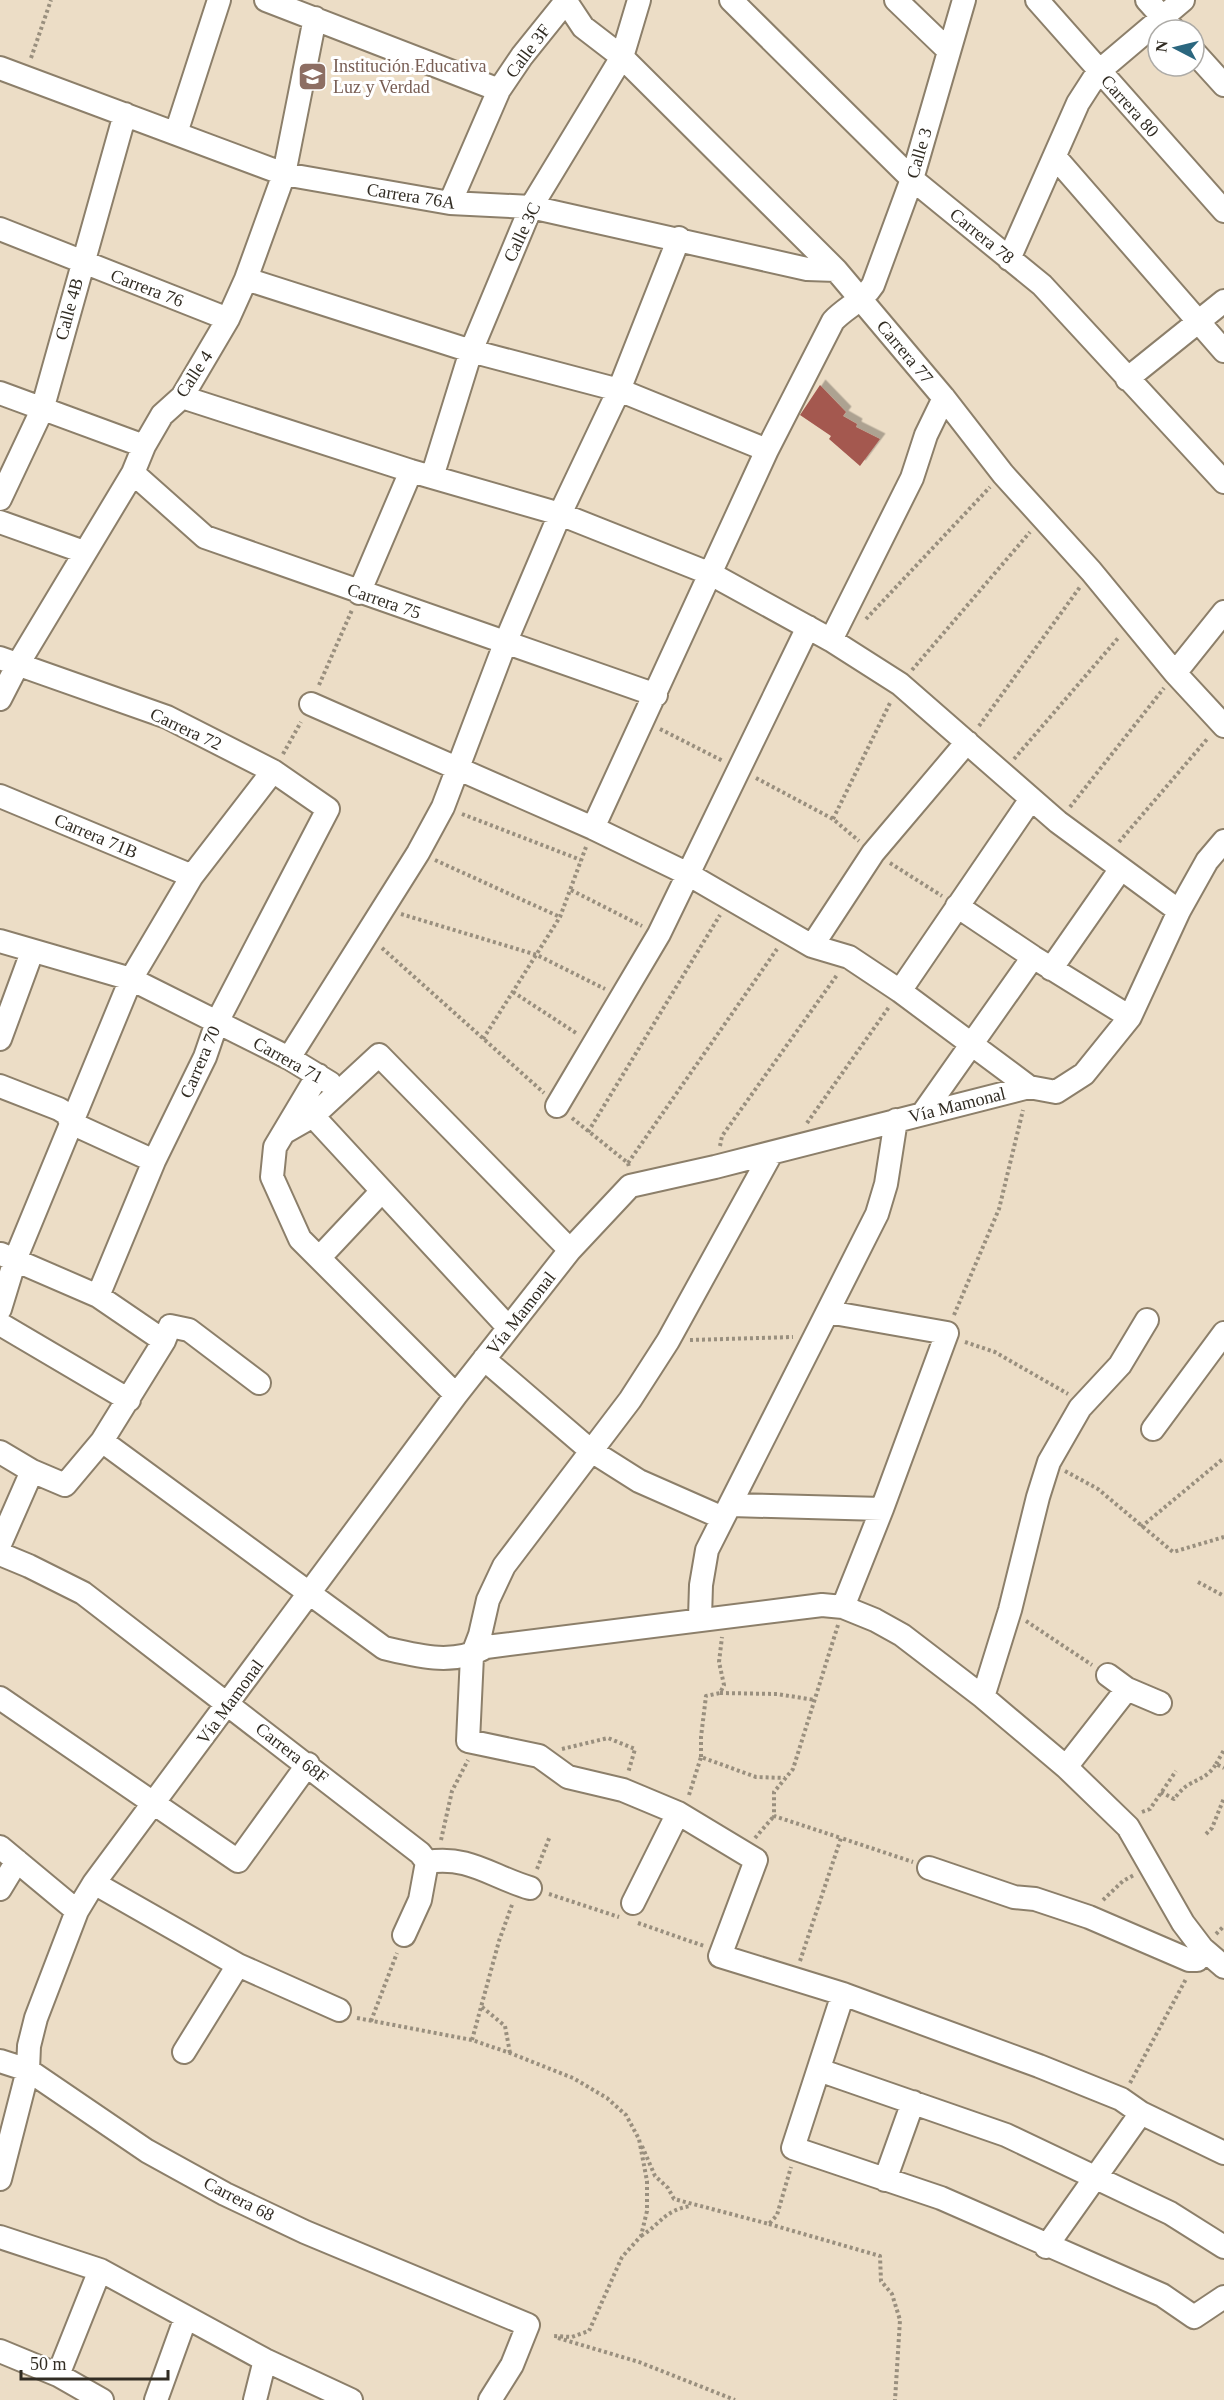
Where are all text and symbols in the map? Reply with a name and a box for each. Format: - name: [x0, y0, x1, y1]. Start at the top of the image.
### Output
- north arrow: [1146, 18, 1206, 78]
- street label: Calle 3F: [502, 20, 554, 82]
- text: N: [1152, 39, 1171, 53]
- place label: Institución Educativa Luz y Verdad: [333, 56, 486, 97]
- school or university icon: Institución Educativa Luz y Verdad: [296, 60, 328, 92]
- street label: Carrera 80: [1097, 71, 1163, 141]
- street label: Calle 3: [902, 125, 936, 181]
- street label: Carrera 76A: [365, 179, 457, 213]
- street label: Calle 3C: [500, 199, 544, 265]
- street label: Carrera 78: [946, 204, 1018, 268]
- street label: Carrera 76: [108, 265, 186, 311]
- street label: Calle 4B: [51, 276, 87, 342]
- street label: Carrera 77: [873, 316, 937, 388]
- street label: Calle 4: [172, 347, 216, 401]
- street label: Carrera 75: [345, 579, 423, 623]
- street label: Carrera 72: [147, 704, 225, 754]
- street label: Carrera 71B: [51, 810, 141, 862]
- street label: Carrera 70: [176, 1023, 224, 1101]
- street label: Carrera 71: [250, 1033, 326, 1087]
- street label: Vía Mamonal: [906, 1083, 1008, 1127]
- street label: Vía Mamonal: [482, 1268, 560, 1358]
- street label: Vía Mamonal: [193, 1656, 267, 1748]
- street label: Carrera 68F: [252, 1719, 332, 1787]
- street label: Carrera 68: [200, 2173, 278, 2225]
- scale bar: [21, 2343, 168, 2381]
- text: 50 m: [30, 2354, 67, 2374]

